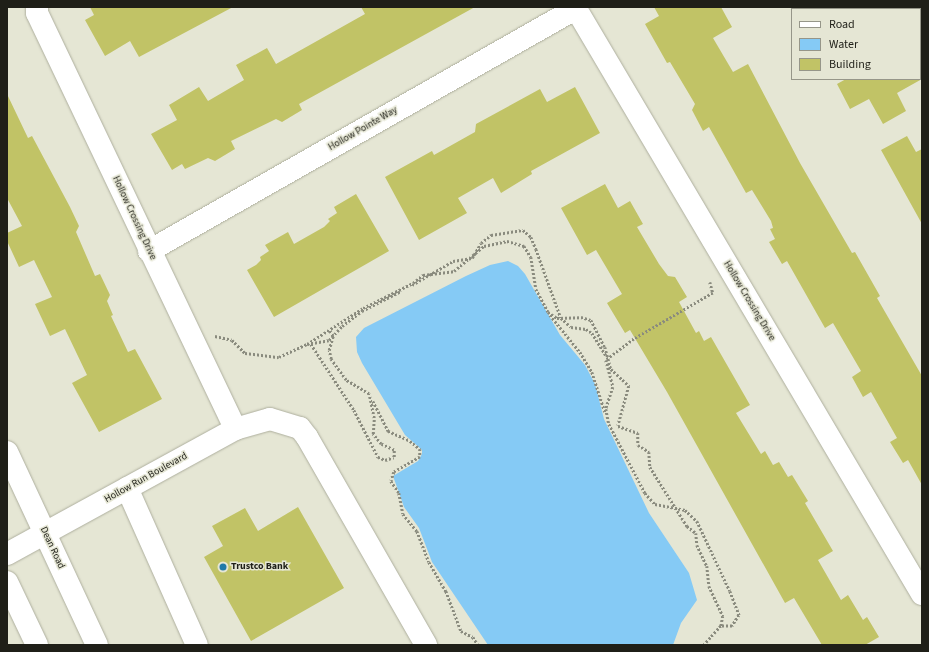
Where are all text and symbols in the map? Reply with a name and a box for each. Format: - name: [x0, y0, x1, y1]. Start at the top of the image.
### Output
- legend: [791, 8, 921, 80]
- text: Road: [829, 16, 855, 33]
- text: Water: [829, 36, 858, 53]
- text: Building: [829, 56, 871, 73]
- street label: Hollow Pointe Way: [326, 104, 400, 154]
- street label: Hollow Crossing Drive: [109, 174, 159, 262]
- street label: Hollow Crossing Drive: [720, 259, 778, 343]
- street label: Hollow Run Boulevard: [102, 450, 190, 506]
- street label: Dean Road: [37, 525, 67, 571]
- place label: Trustco Bank: [231, 561, 288, 573]
- marker: Trustco Bank: [218, 562, 228, 572]

